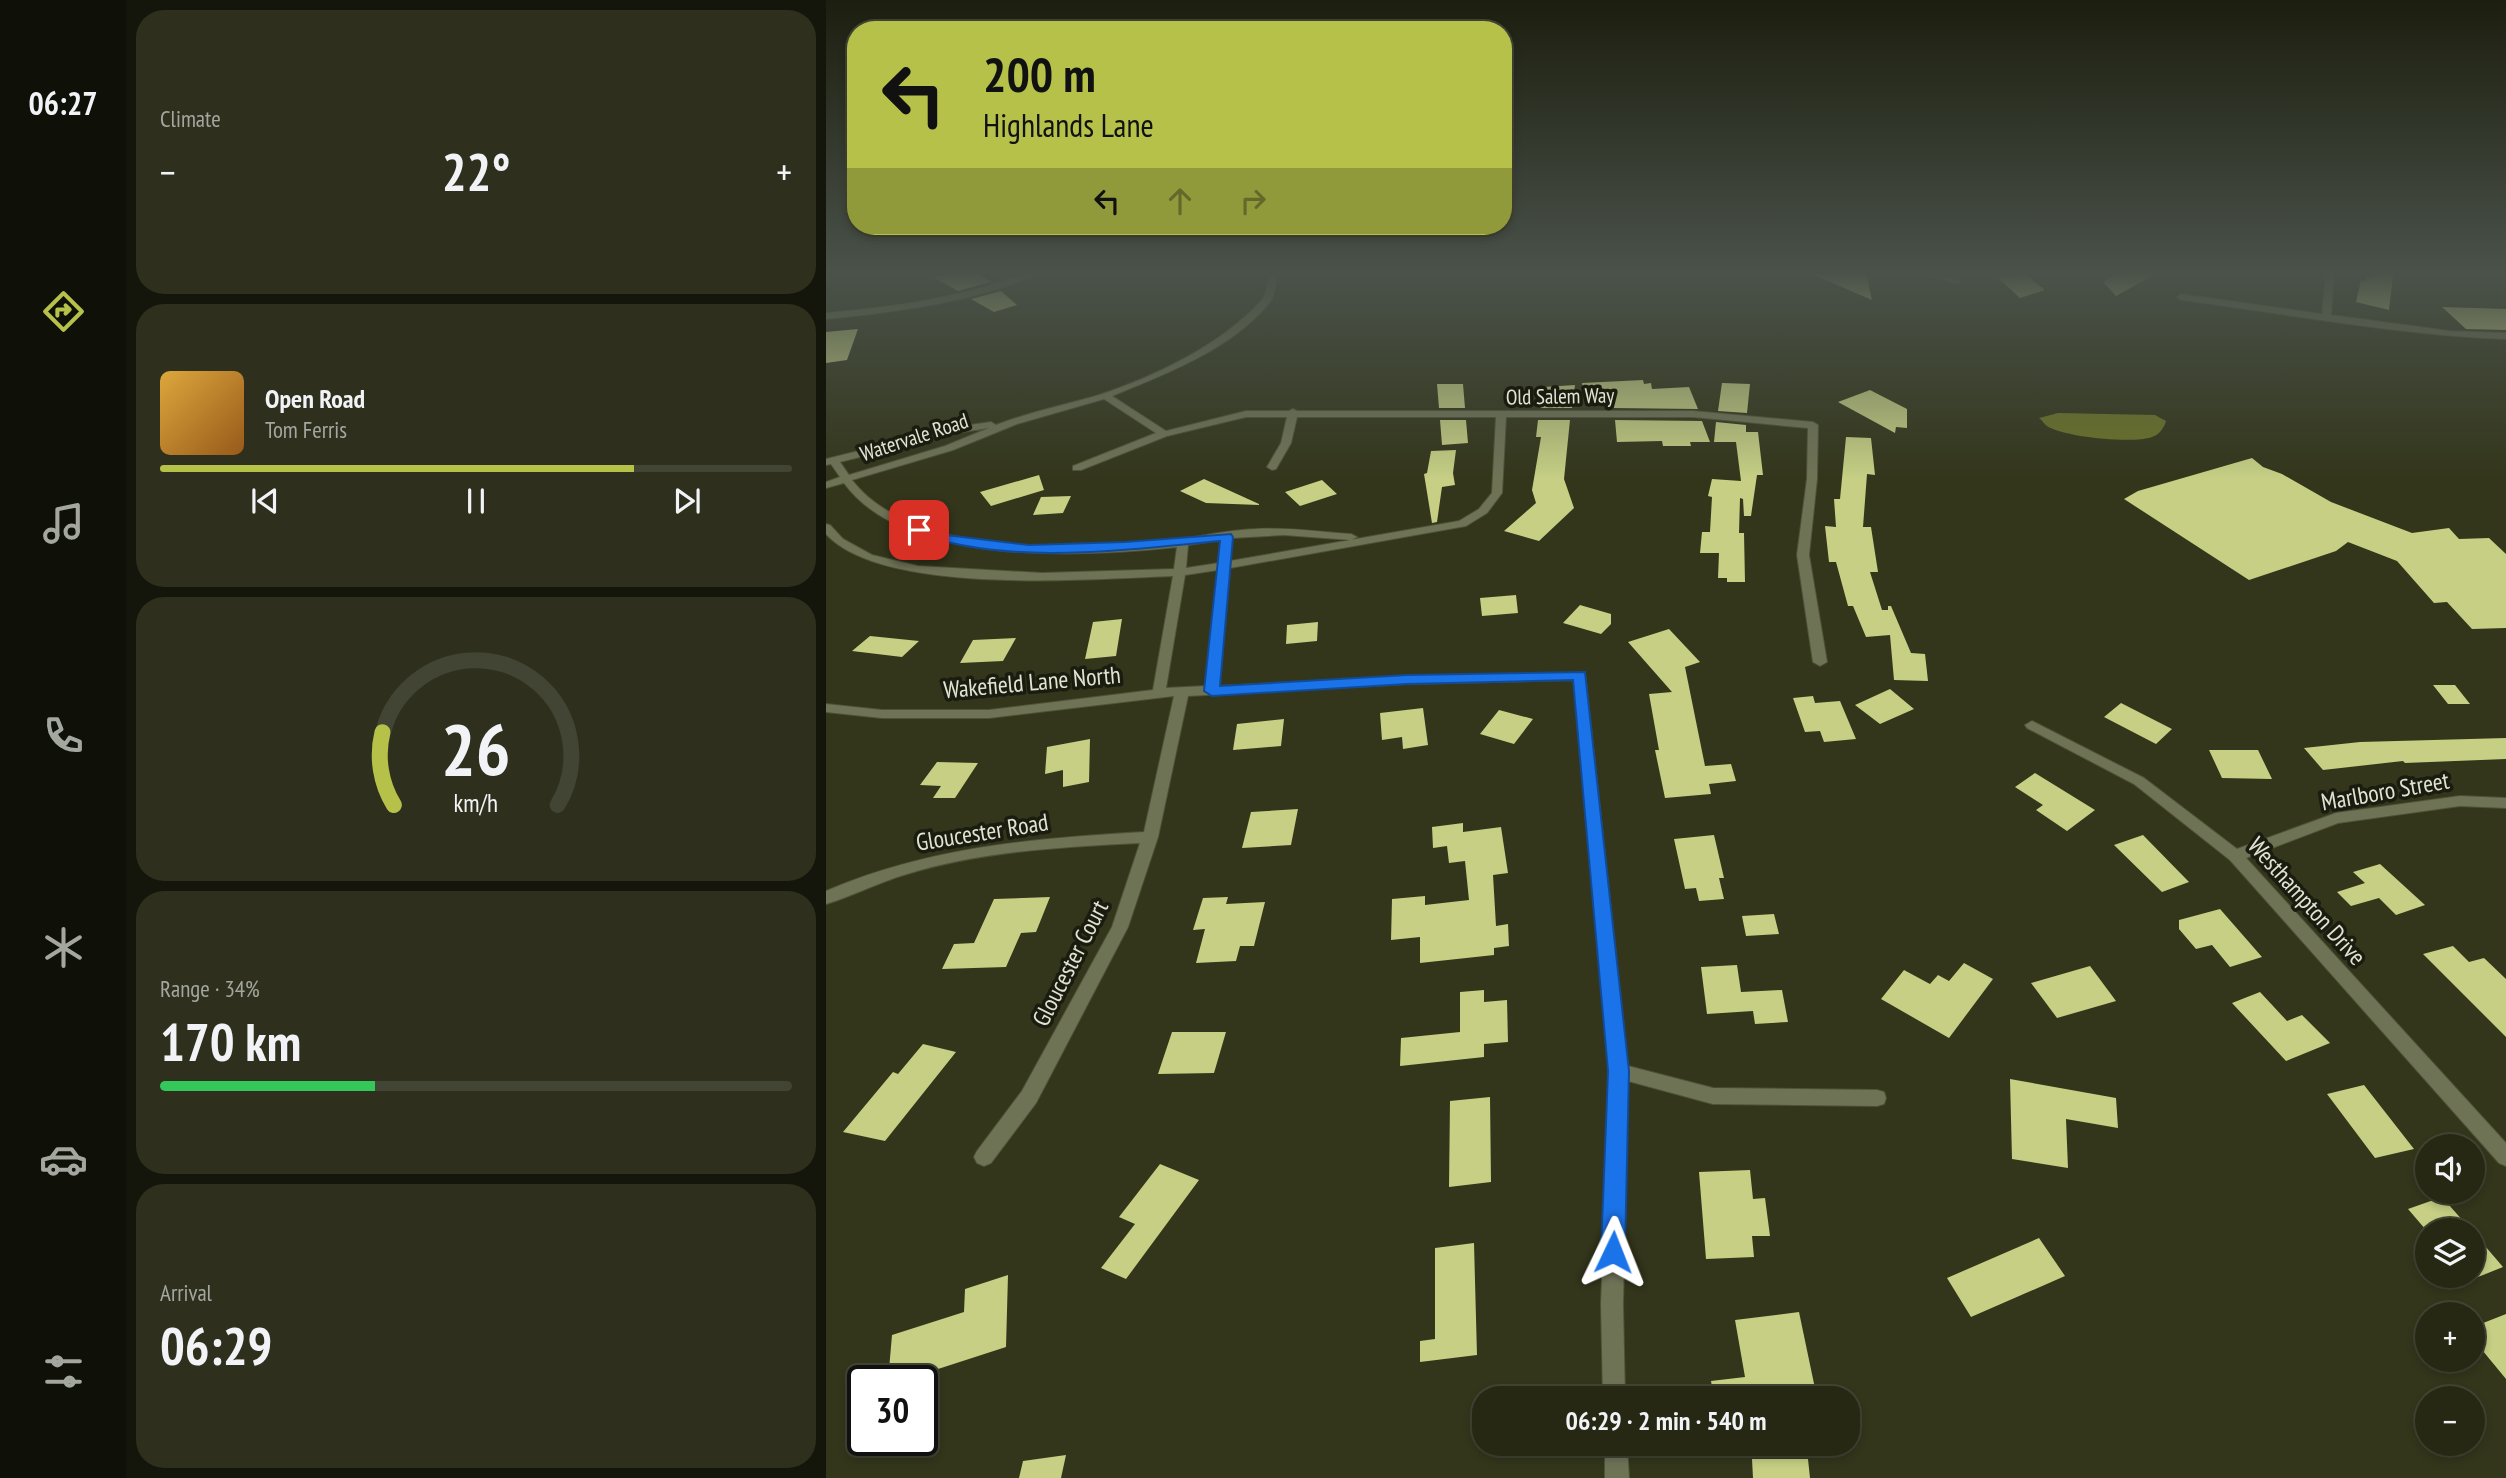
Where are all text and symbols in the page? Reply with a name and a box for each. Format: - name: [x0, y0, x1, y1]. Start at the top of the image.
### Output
- text: 200 m: [983, 42, 1096, 106]
- icon: left: [868, 49, 959, 140]
- text: 06:27: [28, 82, 98, 124]
- text: Climate: [160, 104, 221, 133]
- text: Highlands Lane: [983, 104, 1154, 146]
- text: 22°: [442, 138, 510, 205]
- text: −: [160, 147, 176, 196]
- text: +: [776, 147, 792, 196]
- icon: left: [1088, 182, 1126, 220]
- icon: ahead: [1161, 182, 1199, 220]
- icon: right: [1234, 182, 1272, 220]
- icon: directions: [39, 287, 88, 336]
- text: Open Road: [265, 382, 365, 415]
- street label: Old Salem Way: [1506, 382, 1615, 410]
- street label: Watervale Road: [856, 407, 972, 467]
- text: Tom Ferris: [265, 415, 347, 444]
- icon: previous: [246, 482, 284, 520]
- icon: pause: [457, 482, 495, 520]
- icon: next: [668, 482, 706, 520]
- icon: music: [39, 499, 88, 548]
- pin: [889, 500, 949, 560]
- icon: arrive: [900, 511, 938, 549]
- street label: Wakefield Lane North: [942, 659, 1122, 705]
- text: 26: [441, 701, 511, 795]
- icon: phone: [39, 711, 88, 760]
- street label: Marlboro Street: [2319, 764, 2452, 818]
- text: km/h: [454, 787, 498, 819]
- street label: Gloucester Road: [914, 806, 1050, 858]
- street label: Westhampton Drive: [2241, 830, 2373, 972]
- street label: Gloucester Court: [1025, 894, 1115, 1031]
- icon: climate: [39, 923, 88, 972]
- text: Range · 34%: [160, 974, 260, 1003]
- text: 170 km: [160, 1008, 301, 1075]
- map controls: [2415, 1134, 2485, 1456]
- button: sound: [2415, 1134, 2485, 1204]
- icon: car: [39, 1135, 88, 1184]
- position arrow: [1576, 1215, 1650, 1289]
- button: layers: [2415, 1218, 2485, 1288]
- text: Arrival: [160, 1278, 212, 1307]
- button: +: [2415, 1302, 2485, 1372]
- text: 06:29: [160, 1312, 272, 1379]
- icon: filters: [39, 1347, 88, 1396]
- speed limit sign: 30: [847, 1365, 938, 1456]
- button: −: [2415, 1386, 2485, 1456]
- text: 06:29 · 2 min · 540 m: [1566, 1404, 1766, 1437]

